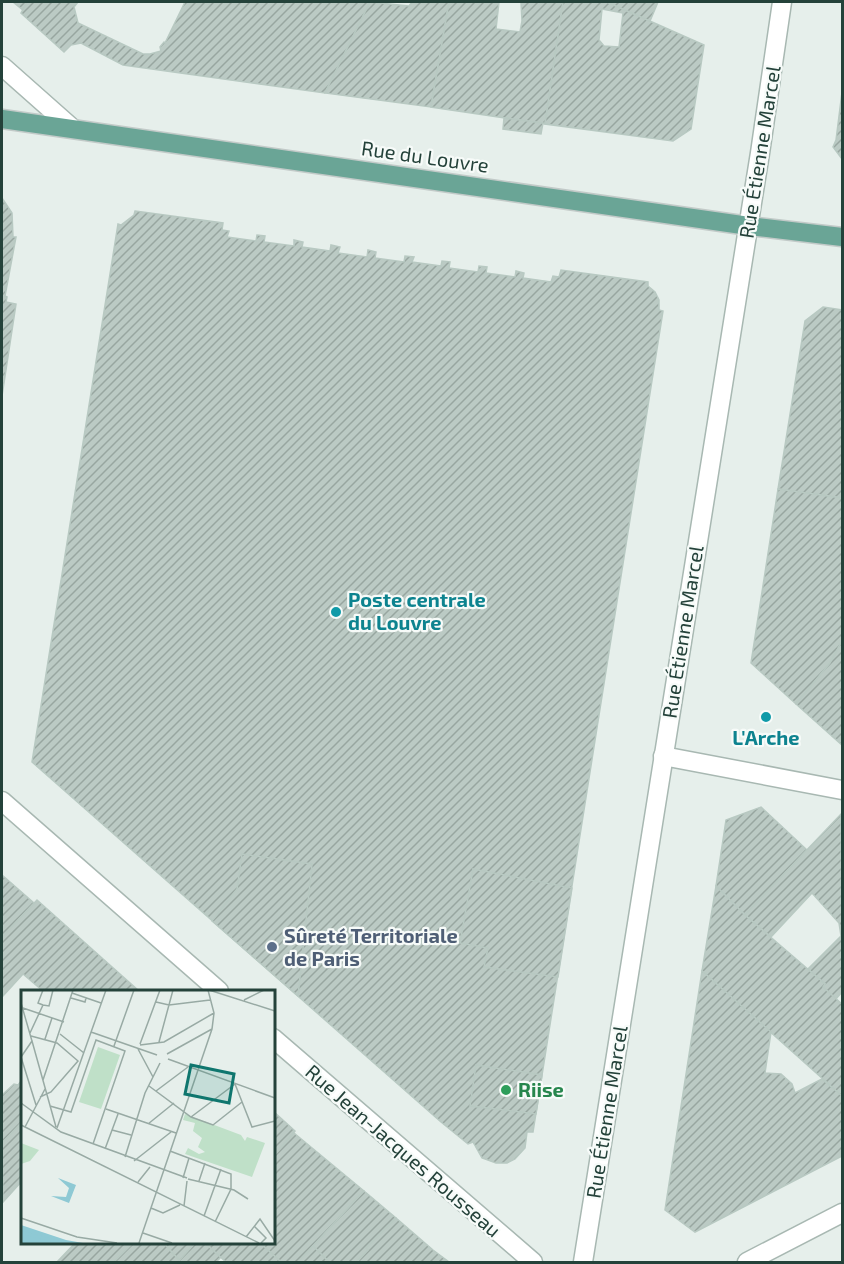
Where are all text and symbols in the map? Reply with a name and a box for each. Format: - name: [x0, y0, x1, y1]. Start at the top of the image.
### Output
- street label: Rue Étienne Marcel: [734, 64, 785, 240]
- street label: Rue du Louvre: [360, 135, 490, 177]
- street label: Rue Étienne Marcel: [657, 544, 708, 720]
- place label: Poste centrale du Louvre: [348, 587, 486, 634]
- marker: Poste centrale du Louvre: [329, 605, 343, 619]
- marker: L'Arche: [759, 710, 773, 724]
- place label: L'Arche: [732, 725, 800, 749]
- place label: Sûreté Territoriale de Paris: [284, 923, 458, 970]
- marker: Sûreté Territoriale de Paris: [265, 940, 279, 954]
- inset map: [21, 990, 274, 1243]
- street label: Rue Étienne Marcel: [581, 1024, 632, 1200]
- street label: Rue Jean-Jacques Rousseau: [301, 1059, 506, 1242]
- place label: Riise: [518, 1077, 564, 1101]
- marker: Riise: [499, 1083, 513, 1097]

